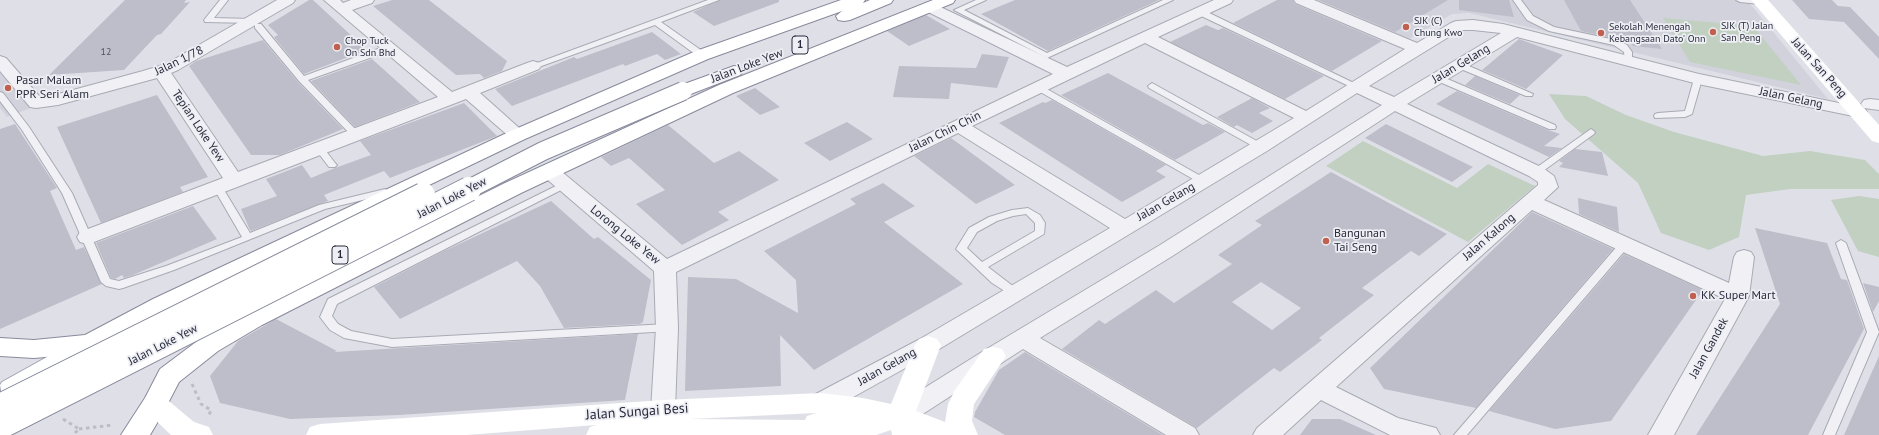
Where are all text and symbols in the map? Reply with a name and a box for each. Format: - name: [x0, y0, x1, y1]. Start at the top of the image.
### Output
- place label: SJK (C) Chung Kwo: [1414, 15, 1462, 38]
- place label: SJK (T) Jalan San Peng: [1721, 20, 1773, 44]
- place label: Sekolah Menengah Kebangsaan Dato' Onn: [1609, 21, 1705, 44]
- marker: SJK (C) Chung Kwo: [1401, 22, 1411, 32]
- marker: SJK (T) Jalan San Peng: [1708, 27, 1718, 37]
- marker: Sekolah Menengah Kebangsaan Dato' Onn: [1596, 28, 1606, 38]
- place label: Chop Tuck On Sdn Bhd: [345, 35, 395, 58]
- street label: Jalan San Peng: [1788, 35, 1850, 101]
- road number: 1: [792, 36, 808, 54]
- street label: Jalan Gelang: [1430, 41, 1492, 87]
- marker: Chop Tuck On Sdn Bhd: [332, 42, 342, 52]
- street label: Jalan 1/78: [152, 43, 206, 79]
- house number: 12: [101, 46, 111, 58]
- street label: Jalan Loke Yew: [709, 46, 785, 86]
- place label: Pasar Malam PPR Seri Alam: [16, 74, 89, 102]
- marker: Pasar Malam PPR Seri Alam: [3, 83, 13, 93]
- street label: Jalan Gelang: [1758, 84, 1824, 112]
- street label: Tepian Loke Yew: [169, 87, 227, 165]
- street label: Jalan Chin Chin: [907, 108, 983, 156]
- street label: Jalan Loke Yew: [415, 174, 489, 222]
- street label: Jalan Gelang: [1134, 180, 1198, 224]
- street label: Lorong Loke Yew: [587, 202, 663, 268]
- street label: Jalan Kalong: [1460, 210, 1518, 264]
- place label: Bangunan Tai Seng: [1334, 227, 1386, 255]
- marker: Bangunan Tai Seng: [1321, 236, 1331, 246]
- road number: 1: [332, 246, 348, 264]
- place label: KK Super Mart: [1701, 289, 1776, 303]
- marker: KK Super Mart: [1688, 291, 1698, 301]
- street label: Jalan Gandek: [1687, 315, 1731, 381]
- street label: Jalan Loke Yew: [126, 321, 200, 369]
- street label: Jalan Gelang: [855, 345, 919, 389]
- street label: Jalan Sungai Besi: [585, 400, 689, 424]

